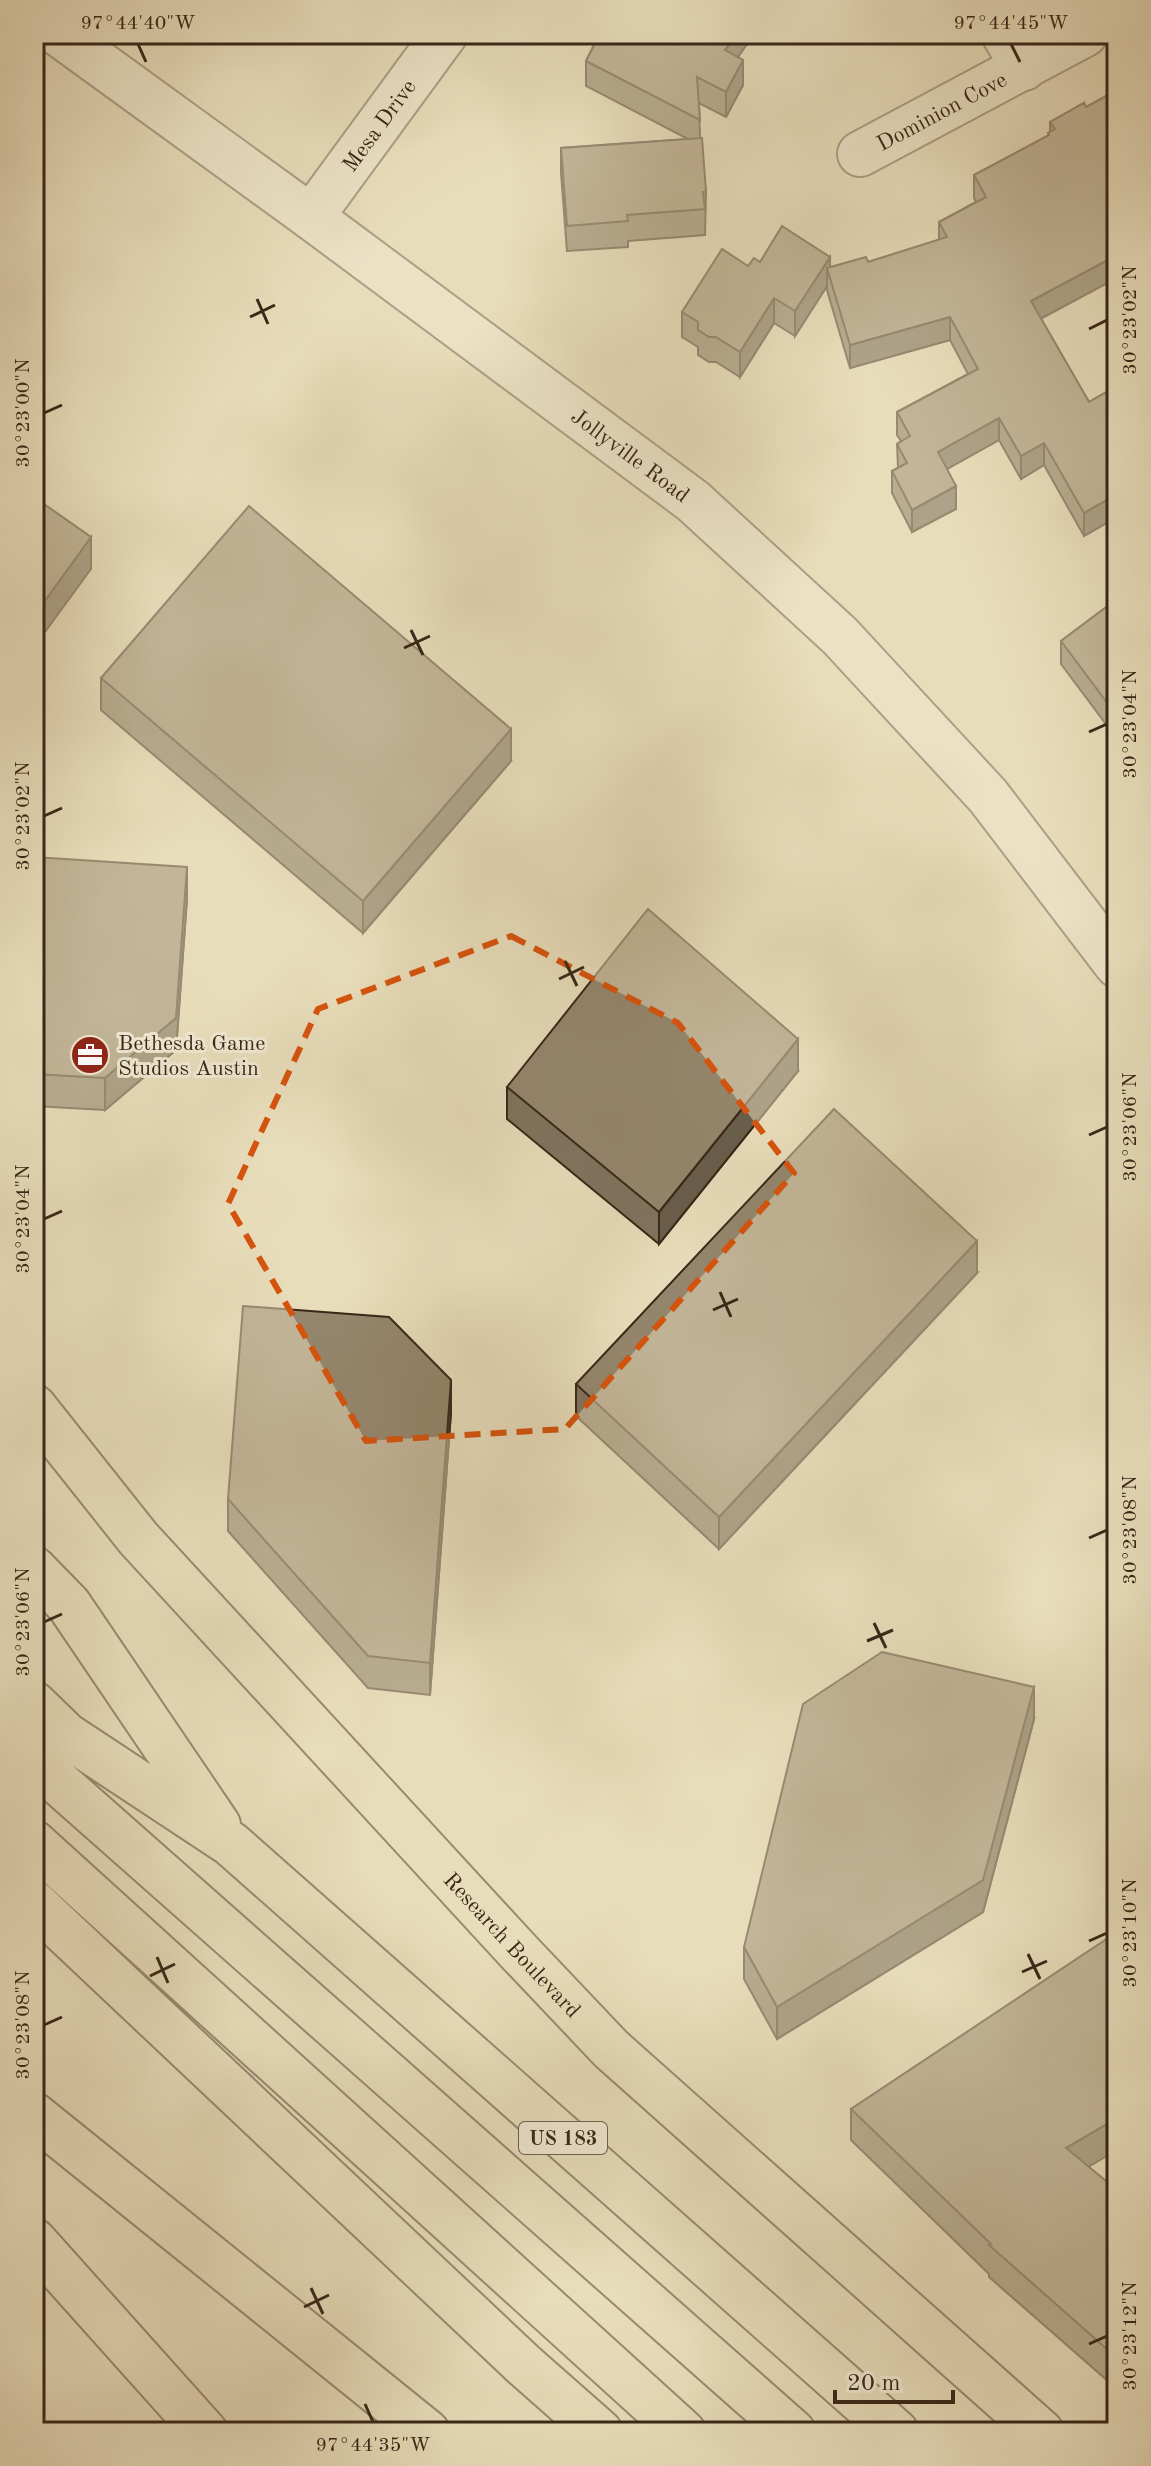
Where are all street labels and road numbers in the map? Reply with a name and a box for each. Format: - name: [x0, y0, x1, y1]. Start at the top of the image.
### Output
- street label: Dominion Cove: [873, 69, 1011, 156]
- street label: Mesa Drive: [339, 76, 421, 176]
- street label: Jollyville Road: [566, 405, 693, 507]
- street label: Research Boulevard: [439, 1869, 584, 2023]
- road number: US 183: [519, 2122, 607, 2154]

